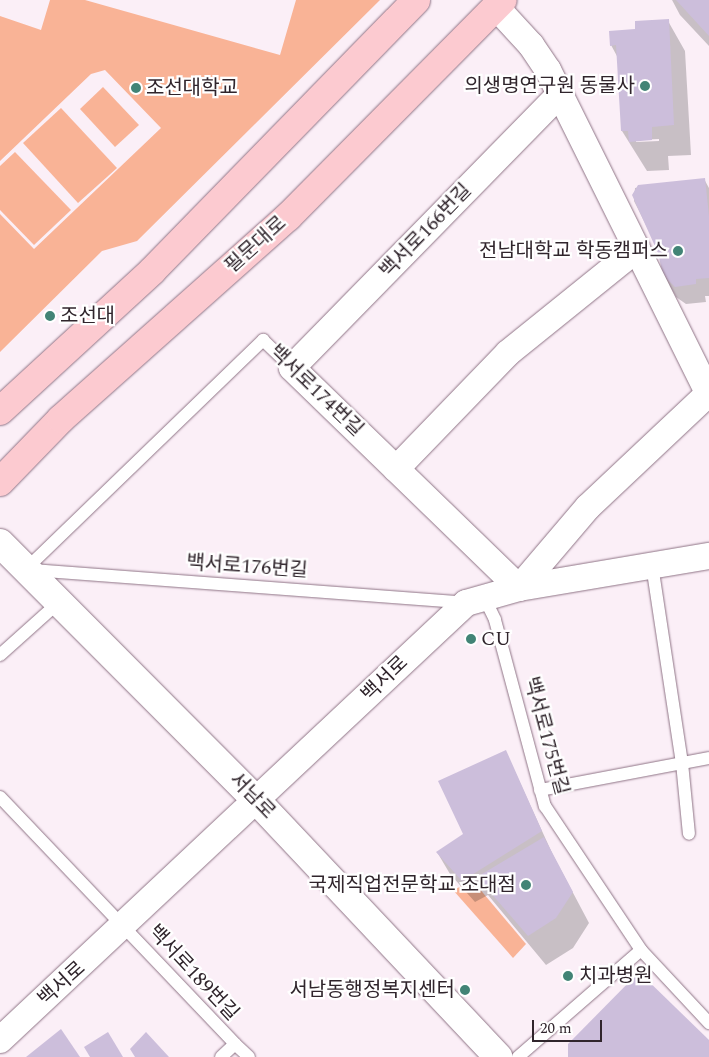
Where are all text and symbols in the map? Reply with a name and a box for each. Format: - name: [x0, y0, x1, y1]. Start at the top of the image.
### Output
- place label: 의생명연구원 동물사: [464, 74, 635, 98]
- place label: 조선대학교: [146, 76, 238, 100]
- marker: 의생명연구원 동물사: [639, 80, 651, 92]
- marker: 조선대학교: [130, 82, 142, 94]
- street label: 백서로166번길: [375, 179, 477, 283]
- street label: 필문대로: [221, 211, 291, 279]
- place label: 전남대학교 학동캠퍼스: [479, 239, 668, 263]
- marker: 전남대학교 학동캠퍼스: [672, 245, 684, 257]
- place label: 조선대: [60, 304, 115, 328]
- marker: 조선대: [44, 310, 56, 322]
- street label: 백서로174번길: [264, 340, 368, 442]
- street label: 백서로176번길: [185, 551, 309, 583]
- place label: CU: [481, 627, 511, 651]
- marker: CU: [465, 633, 477, 645]
- street label: 백서로: [357, 651, 413, 707]
- street label: 백서로175번길: [519, 674, 573, 798]
- street label: 서남로: [224, 768, 280, 824]
- place label: 국제직업전문학교 조대점: [309, 873, 516, 897]
- marker: 국제직업전문학교 조대점: [520, 879, 532, 891]
- street label: 백서로189번길: [143, 920, 243, 1026]
- street label: 백서로: [33, 957, 91, 1011]
- place label: 치과병원: [579, 964, 653, 988]
- marker: 치과병원: [561, 969, 575, 983]
- place label: 서남동행정복지센터: [289, 978, 455, 1002]
- marker: 서남동행정복지센터: [459, 984, 471, 996]
- scale bar: [534, 1010, 604, 1042]
- text: 20 m: [540, 1017, 572, 1040]

